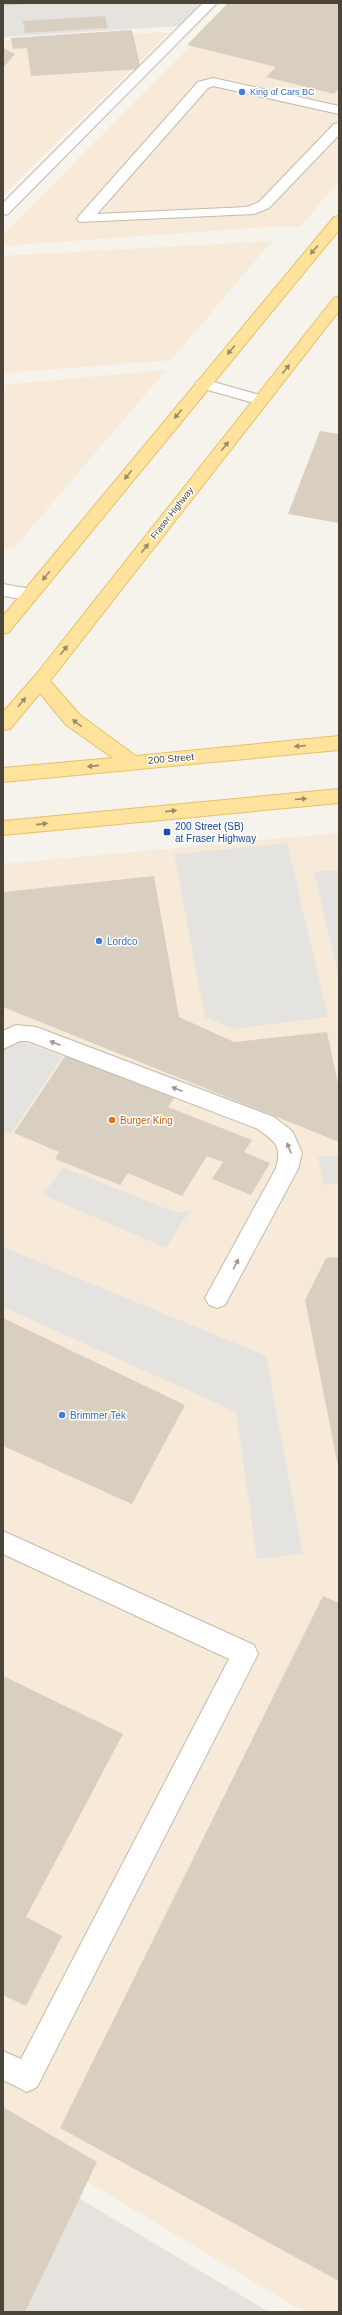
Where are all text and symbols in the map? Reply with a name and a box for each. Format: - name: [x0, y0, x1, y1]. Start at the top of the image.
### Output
- marker: King of Cars BC: [237, 87, 247, 97]
- place label: King of Cars BC: [250, 87, 315, 97]
- one-way arrow: [310, 245, 319, 255]
- one-way arrow: [227, 345, 235, 355]
- one-way arrow: [281, 364, 290, 375]
- one-way arrow: [174, 408, 182, 419]
- one-way arrow: [221, 440, 229, 451]
- one-way arrow: [123, 469, 132, 480]
- street label: Fraser Highway: [149, 485, 196, 541]
- one-way arrow: [140, 542, 149, 553]
- one-way arrow: [41, 570, 50, 581]
- one-way arrow: [60, 644, 69, 655]
- one-way arrow: [17, 697, 26, 708]
- one-way arrow: [72, 719, 83, 727]
- one-way arrow: [294, 743, 306, 750]
- street label: 200 Street: [148, 751, 195, 766]
- one-way arrow: [87, 763, 99, 769]
- one-way arrow: [295, 796, 307, 803]
- one-way arrow: [165, 808, 177, 815]
- one-way arrow: [36, 821, 48, 827]
- place label: 200 Street (SB) at Fraser Highway: [175, 821, 256, 844]
- marker: 200 Street (SB) at Fraser Highway: [162, 827, 172, 837]
- marker: Lordco: [94, 936, 104, 946]
- place label: Lordco: [107, 936, 138, 947]
- one-way arrow: [49, 1040, 61, 1046]
- one-way arrow: [170, 1086, 182, 1092]
- marker: Burger King: [107, 1115, 117, 1125]
- place label: Burger King: [120, 1115, 173, 1126]
- one-way arrow: [285, 1142, 292, 1154]
- one-way arrow: [232, 1258, 239, 1270]
- marker: Brimmer Tek: [57, 1410, 67, 1420]
- place label: Brimmer Tek: [70, 1410, 127, 1421]

